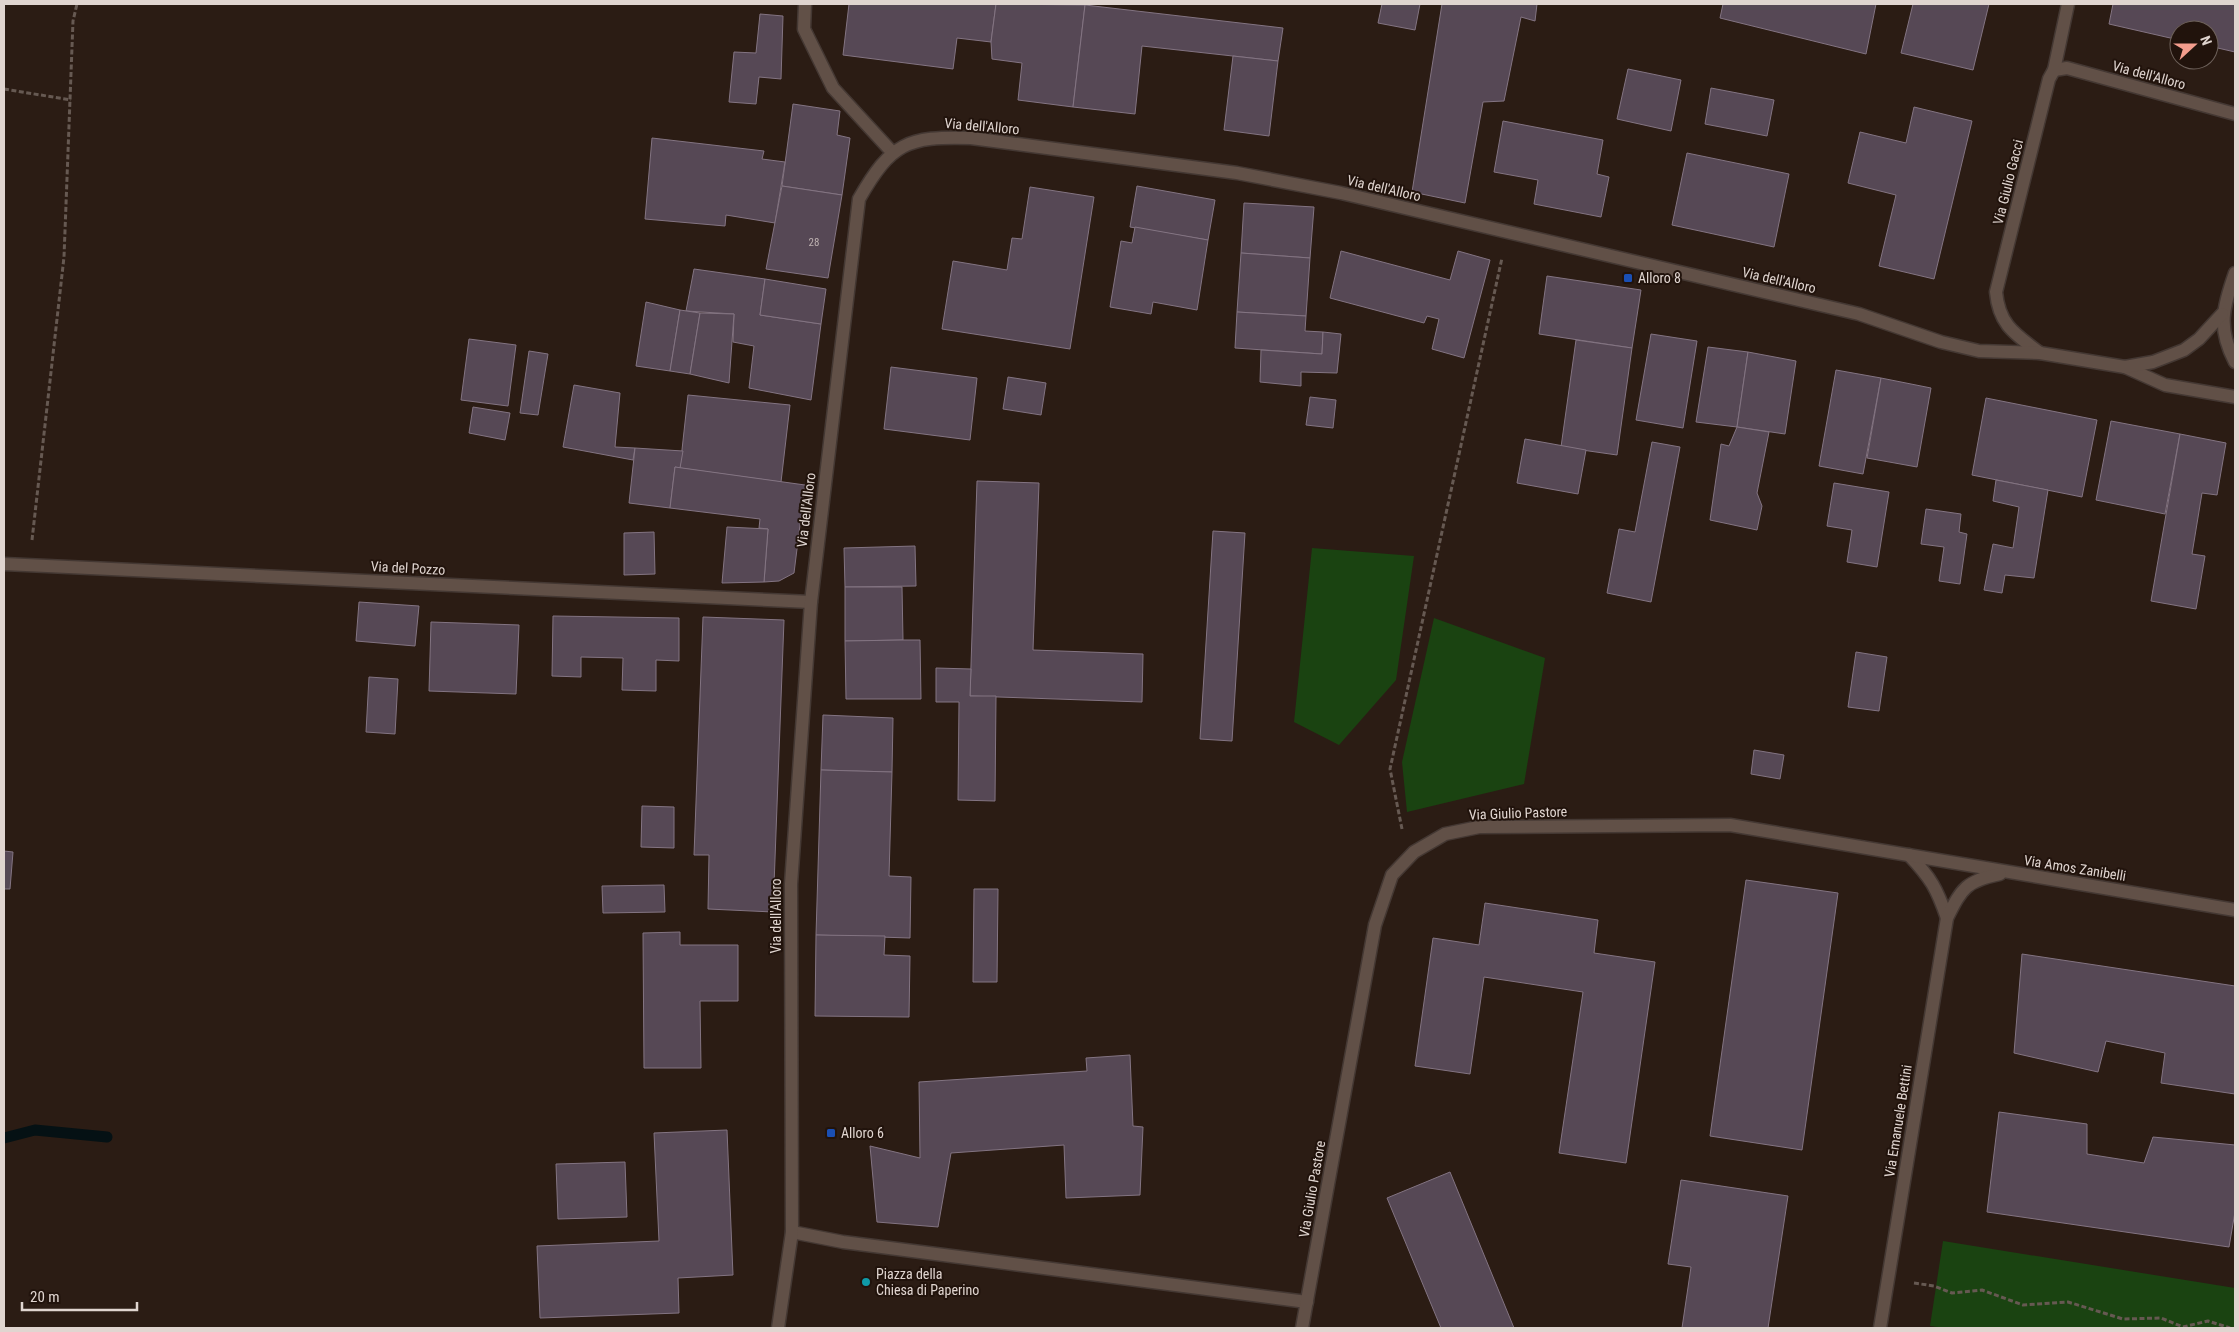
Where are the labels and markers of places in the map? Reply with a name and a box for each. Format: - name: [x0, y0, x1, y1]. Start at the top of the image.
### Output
- place label: Alloro 8: [1638, 270, 1681, 286]
- marker: Alloro 8: [1622, 272, 1634, 284]
- place label: Alloro 6: [841, 1125, 884, 1141]
- marker: Alloro 6: [825, 1127, 837, 1139]
- place label: Piazza della Chiesa di Paperino: [876, 1266, 979, 1298]
- marker: Piazza della Chiesa di Paperino: [860, 1276, 872, 1288]

